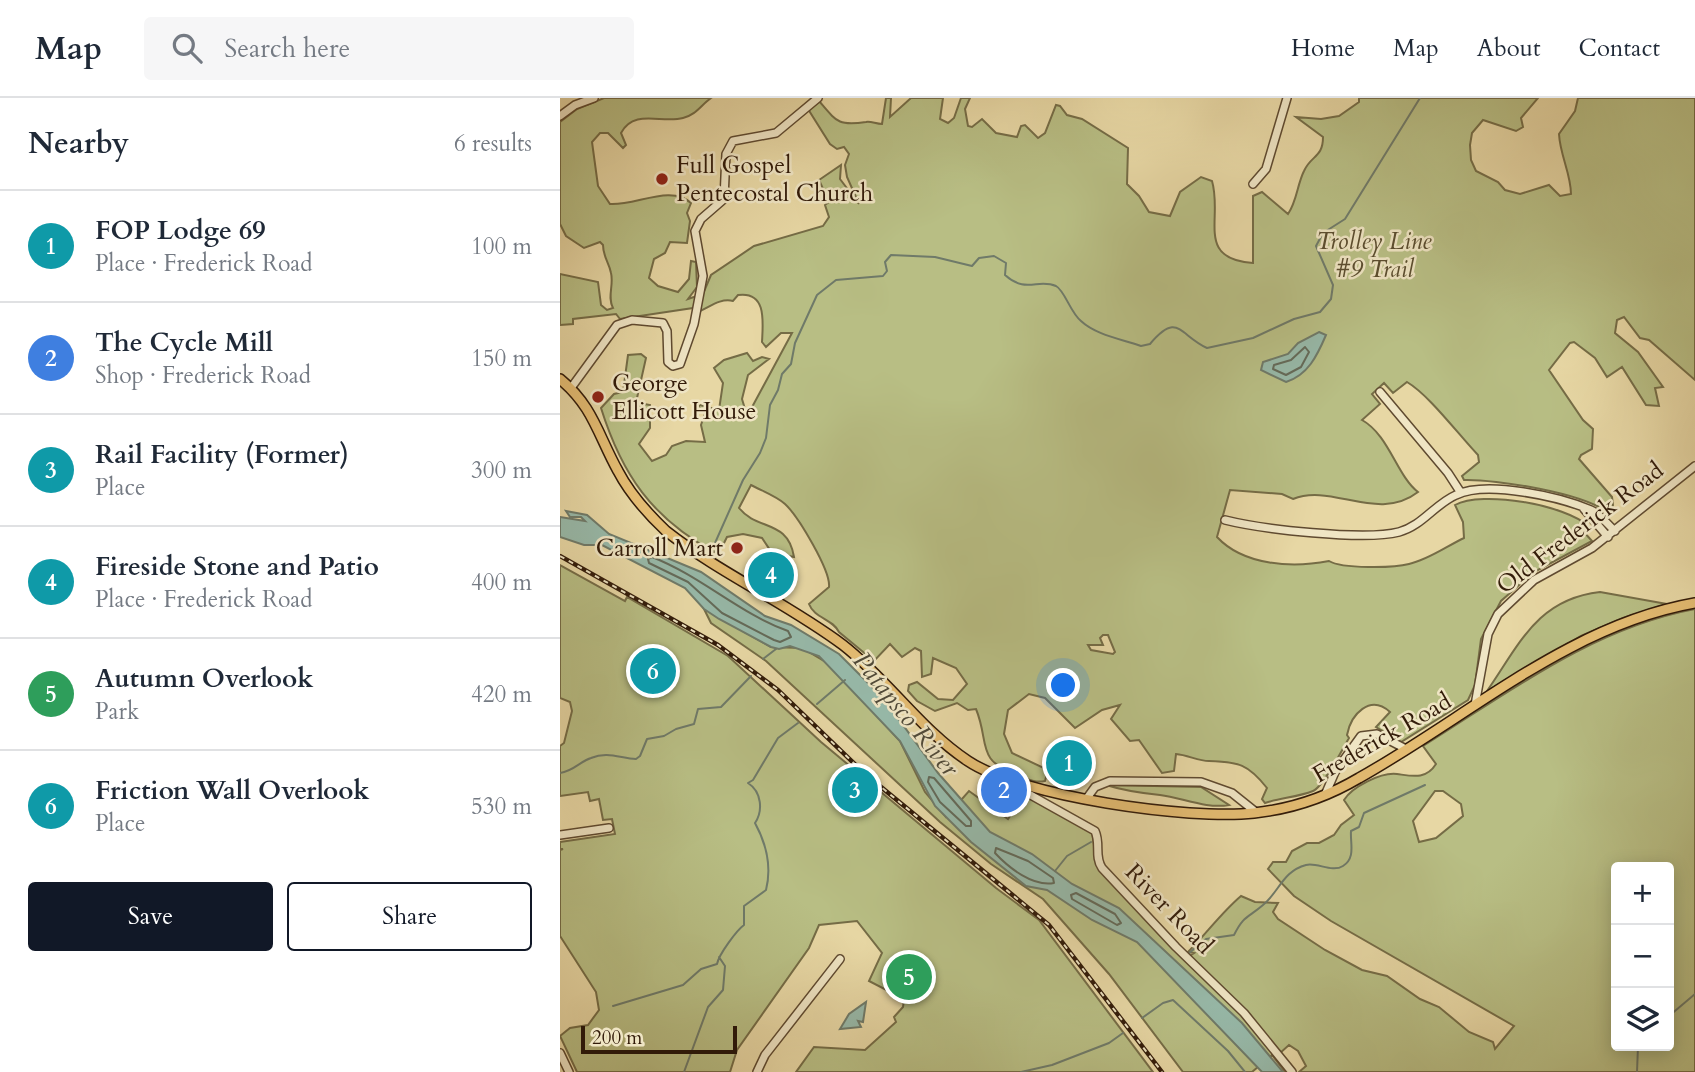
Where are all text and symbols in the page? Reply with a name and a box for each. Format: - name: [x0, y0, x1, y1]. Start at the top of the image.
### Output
- search box: [144, 17, 634, 80]
- text: Map: [35, 26, 102, 71]
- icon: search: [168, 29, 206, 67]
- text: Search here: [224, 31, 350, 66]
- text: Home: [1291, 32, 1355, 65]
- text: Map: [1393, 32, 1439, 65]
- text: About: [1477, 32, 1541, 65]
- text: Contact: [1579, 32, 1660, 65]
- text: Nearby: [28, 123, 129, 164]
- text: 6 results: [454, 128, 532, 159]
- place label: Full Gospel Pentecostal Church: [676, 149, 873, 210]
- marker: Full Gospel Pentecostal Church: [654, 171, 670, 187]
- text: FOP Lodge 69: [95, 213, 266, 248]
- park label: Trolley Line #9 Trail: [1316, 225, 1432, 286]
- text: 1: [45, 231, 57, 262]
- text: 100 m: [471, 231, 532, 262]
- text: Place · Frederick Road: [95, 248, 313, 279]
- text: The Cycle Mill: [95, 325, 273, 360]
- text: 2: [45, 343, 57, 374]
- text: 150 m: [471, 343, 532, 374]
- text: Shop · Frederick Road: [95, 360, 311, 391]
- place label: George Ellicott House: [612, 367, 756, 428]
- marker: George Ellicott House: [590, 389, 606, 405]
- text: Rail Facility (Former): [95, 437, 349, 472]
- street label: Old Frederick Road: [1490, 454, 1671, 602]
- text: 3: [45, 455, 57, 486]
- text: 300 m: [471, 455, 532, 486]
- text: Place: [95, 472, 145, 503]
- place label: Carroll Mart: [596, 532, 723, 565]
- marker: Carroll Mart: [729, 540, 745, 556]
- text: Fireside Stone and Patio: [95, 549, 379, 584]
- pin: 4: [748, 549, 794, 601]
- text: 4: [45, 567, 57, 598]
- text: 400 m: [471, 567, 532, 598]
- text: Place · Frederick Road: [95, 584, 313, 615]
- water label: Patapsco River: [845, 644, 968, 785]
- pin: 6: [630, 645, 676, 697]
- text: Autumn Overlook: [95, 661, 313, 696]
- your location: [1046, 668, 1080, 702]
- text: 5: [45, 679, 57, 710]
- text: 420 m: [471, 679, 532, 710]
- street label: Frederick Road: [1306, 685, 1458, 791]
- text: Park: [95, 696, 139, 727]
- pin: 1: [1046, 737, 1092, 789]
- pin: 3: [832, 764, 878, 816]
- pin: 2: [981, 764, 1027, 816]
- text: Friction Wall Overlook: [95, 773, 370, 808]
- text: 6: [45, 791, 57, 822]
- text: 530 m: [471, 791, 532, 822]
- text: Place: [95, 808, 145, 839]
- street label: River Road: [1117, 856, 1221, 962]
- map controls: [1611, 862, 1674, 1051]
- button: +: [1611, 862, 1674, 925]
- button: Save: [28, 882, 273, 951]
- button: Share: [287, 882, 532, 951]
- button: −: [1611, 925, 1674, 988]
- pin: 5: [886, 951, 932, 1003]
- button: layers: [1611, 988, 1674, 1051]
- scale bar: [581, 1023, 737, 1055]
- text: 200 m: [592, 1025, 642, 1051]

